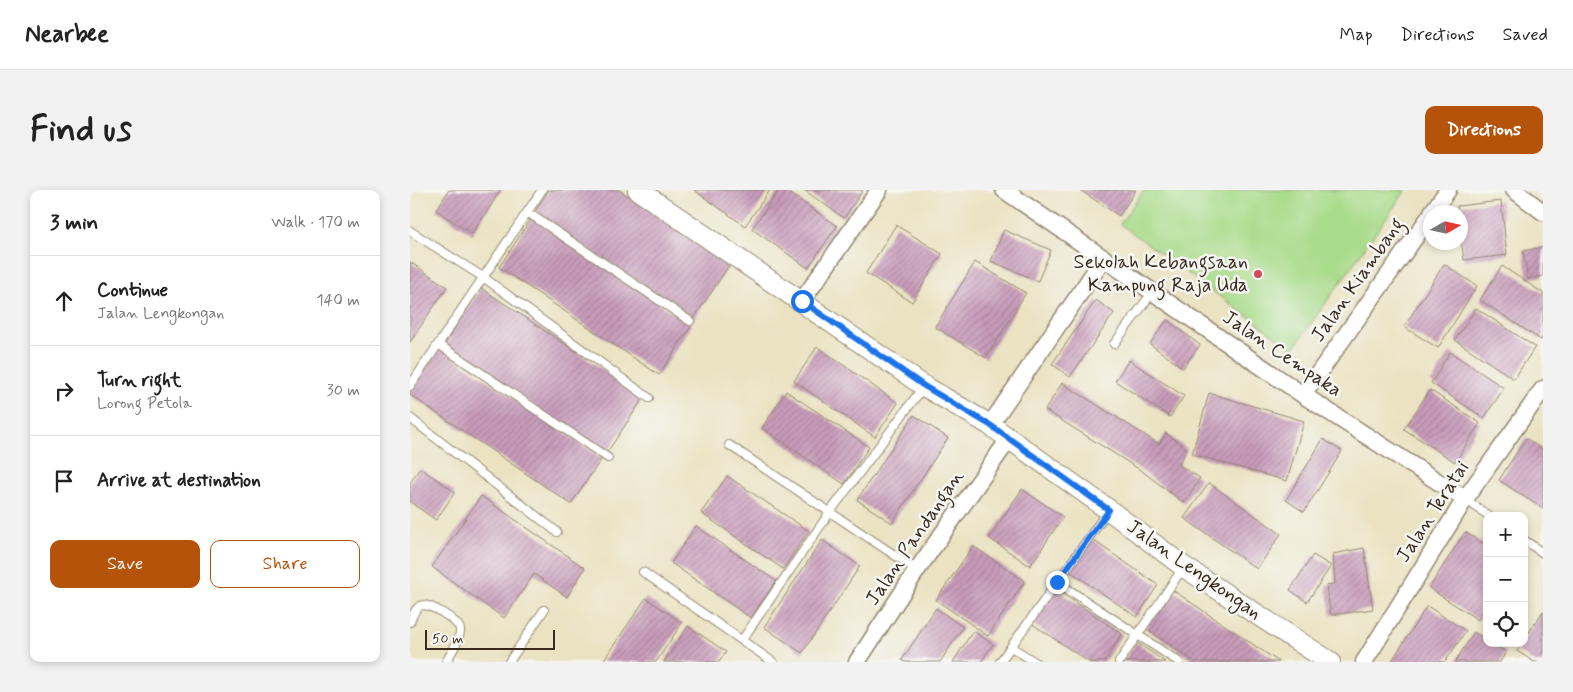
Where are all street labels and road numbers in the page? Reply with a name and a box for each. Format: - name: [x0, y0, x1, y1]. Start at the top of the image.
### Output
- street label: Jalan Kiambang: [1305, 212, 1413, 349]
- street label: Jalan Cempaka: [1217, 304, 1347, 404]
- street label: Jalan Teratai: [1390, 456, 1476, 568]
- street label: Jalan Pandangan: [860, 465, 972, 612]
- street label: Jalan Lengkongan: [1121, 513, 1267, 627]

